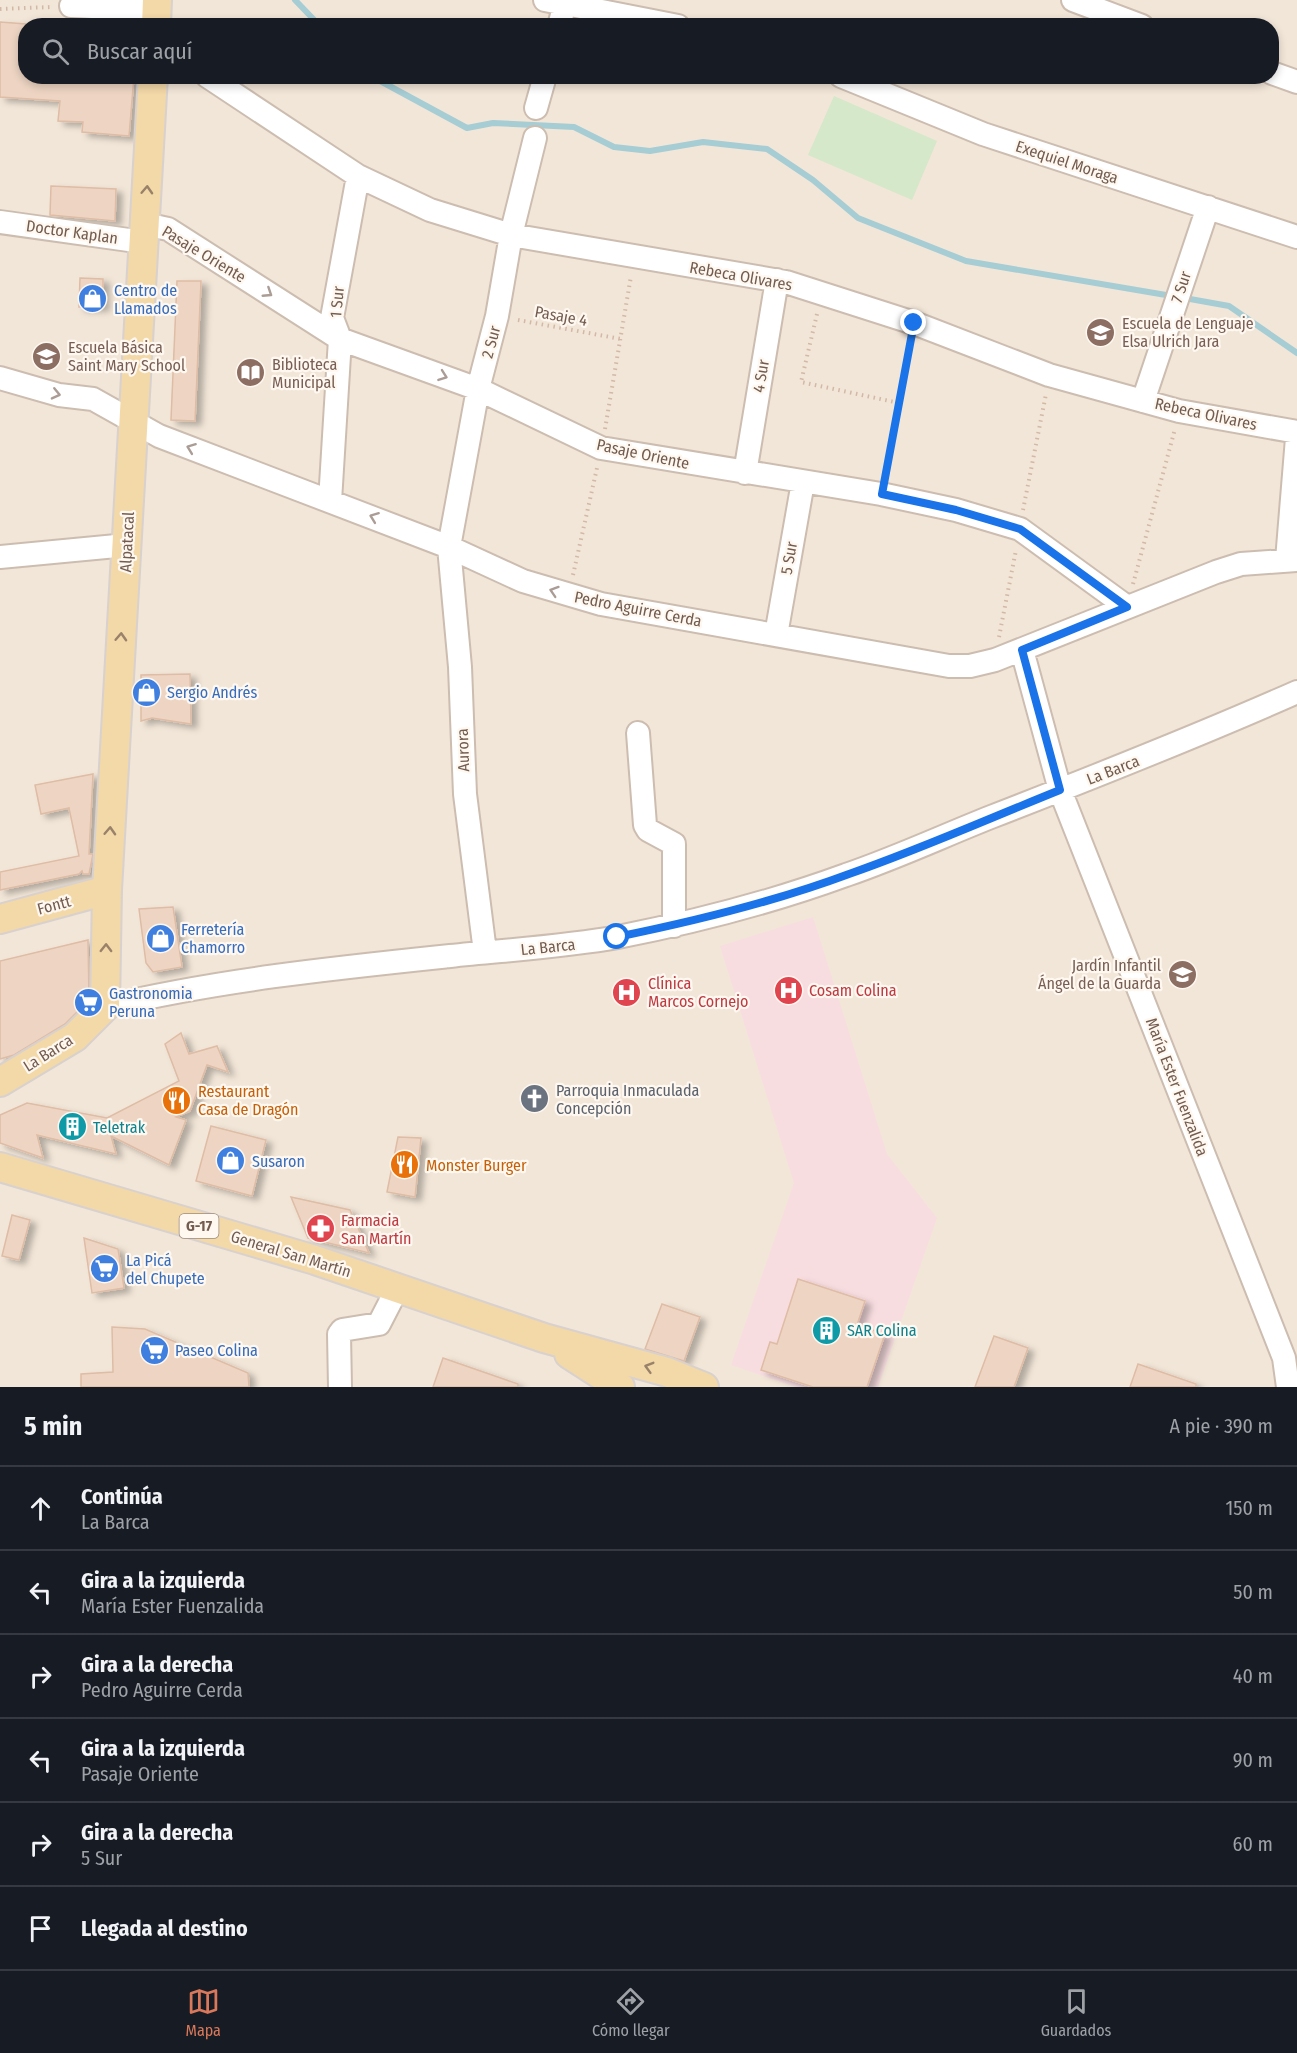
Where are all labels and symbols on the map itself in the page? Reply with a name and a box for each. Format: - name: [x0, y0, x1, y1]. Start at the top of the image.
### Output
- street label: Exequiel Moraga: [1013, 136, 1121, 188]
- one-way arrow: [140, 186, 153, 195]
- street label: Doctor Kaplan: [25, 216, 119, 248]
- street label: Pasaje Oriente: [159, 222, 249, 286]
- street label: Rebeca Olivares: [688, 258, 794, 294]
- street label: 7 Sur: [1167, 268, 1195, 305]
- place label: Centro de Llamados: [114, 281, 177, 318]
- shop icon: Centro de Llamados: [77, 283, 109, 315]
- one-way arrow: [262, 285, 272, 297]
- street label: 1 Sur: [326, 285, 348, 319]
- street label: Pasaje 4: [533, 302, 589, 330]
- route end: [900, 309, 926, 335]
- place label: Escuela de Lenguaje Elsa Ulrich Jara: [1122, 314, 1254, 351]
- school or university icon: Escuela de Lenguaje Elsa Ulrich Jara: [1085, 316, 1117, 348]
- street label: 2 Sur: [478, 323, 505, 360]
- place label: Escuela Básica Saint Mary School: [68, 338, 185, 375]
- school or university icon: Escuela Básica Saint Mary School: [31, 340, 63, 372]
- place label: Biblioteca Municipal: [272, 355, 338, 392]
- library icon: Biblioteca Municipal: [235, 357, 267, 389]
- street label: 4 Sur: [749, 358, 773, 394]
- one-way arrow: [437, 369, 448, 382]
- one-way arrow: [51, 386, 61, 399]
- street label: Rebeca Olivares: [1153, 394, 1259, 434]
- street label: Pasaje Oriente: [595, 435, 691, 473]
- one-way arrow: [186, 443, 197, 456]
- street label: Alpatacal: [116, 511, 138, 573]
- one-way arrow: [369, 512, 379, 525]
- street label: 5 Sur: [777, 540, 801, 576]
- one-way arrow: [549, 586, 560, 598]
- street label: Pedro Aguirre Cerda: [573, 587, 704, 631]
- one-way arrow: [115, 632, 128, 641]
- shop icon: Sergio Andrés: [130, 676, 162, 708]
- place label: Sergio Andrés: [167, 683, 257, 702]
- street label: Aurora: [453, 728, 473, 772]
- street label: La Barca: [1084, 751, 1142, 789]
- one-way arrow: [104, 827, 117, 836]
- street label: Fontt: [35, 891, 74, 919]
- place label: Ferretería Chamorro: [181, 920, 245, 957]
- shop icon: Ferretería Chamorro: [144, 922, 176, 954]
- route start: [603, 923, 629, 949]
- street label: La Barca: [520, 935, 576, 959]
- one-way arrow: [100, 944, 112, 953]
- place label: Jardín Infantil Ángel de la Guarda: [1038, 956, 1161, 993]
- school or university icon: Jardín Infantil Ángel de la Guarda: [1166, 958, 1198, 990]
- place label: Clínica Marcos Cornejo: [648, 974, 749, 1011]
- hospital icon: Cosam Colina: [772, 974, 804, 1006]
- hospital icon: Clínica Marcos Cornejo: [611, 976, 643, 1008]
- place label: Cosam Colina: [809, 981, 897, 1000]
- place label: Gastronomia Peruna: [109, 984, 193, 1021]
- supermarket icon: Gastronomia Peruna: [72, 986, 104, 1018]
- street label: María Ester Fuenzalida: [1142, 1015, 1212, 1159]
- street label: La Barca: [20, 1030, 76, 1076]
- place label: Parroquia Inmaculada Concepción: [556, 1081, 700, 1118]
- place label: Restaurant Casa de Dragón: [198, 1082, 298, 1119]
- church icon: Parroquia Inmaculada Concepción: [519, 1083, 551, 1115]
- restaurant icon: Restaurant Casa de Dragón: [161, 1084, 193, 1116]
- building icon: Teletrak: [56, 1111, 88, 1143]
- place label: Teletrak: [93, 1118, 146, 1137]
- shop icon: Susaron: [215, 1145, 247, 1177]
- restaurant icon: Monster Burger: [389, 1149, 421, 1181]
- place label: Susaron: [252, 1152, 305, 1171]
- place label: Monster Burger: [426, 1156, 527, 1175]
- place label: Farmacia San Martín: [341, 1211, 411, 1248]
- pharmacy icon: Farmacia San Martín: [304, 1213, 336, 1245]
- road number: G-17: [180, 1214, 218, 1238]
- street label: General San Martín: [229, 1227, 353, 1281]
- place label: La Picá del Chupete: [126, 1251, 205, 1288]
- supermarket icon: La Picá del Chupete: [89, 1253, 121, 1285]
- building icon: SAR Colina: [810, 1314, 842, 1346]
- place label: SAR Colina: [847, 1321, 917, 1340]
- supermarket icon: Paseo Colina: [138, 1334, 170, 1366]
- place label: Paseo Colina: [175, 1341, 258, 1360]
- one-way arrow: [644, 1362, 654, 1375]

